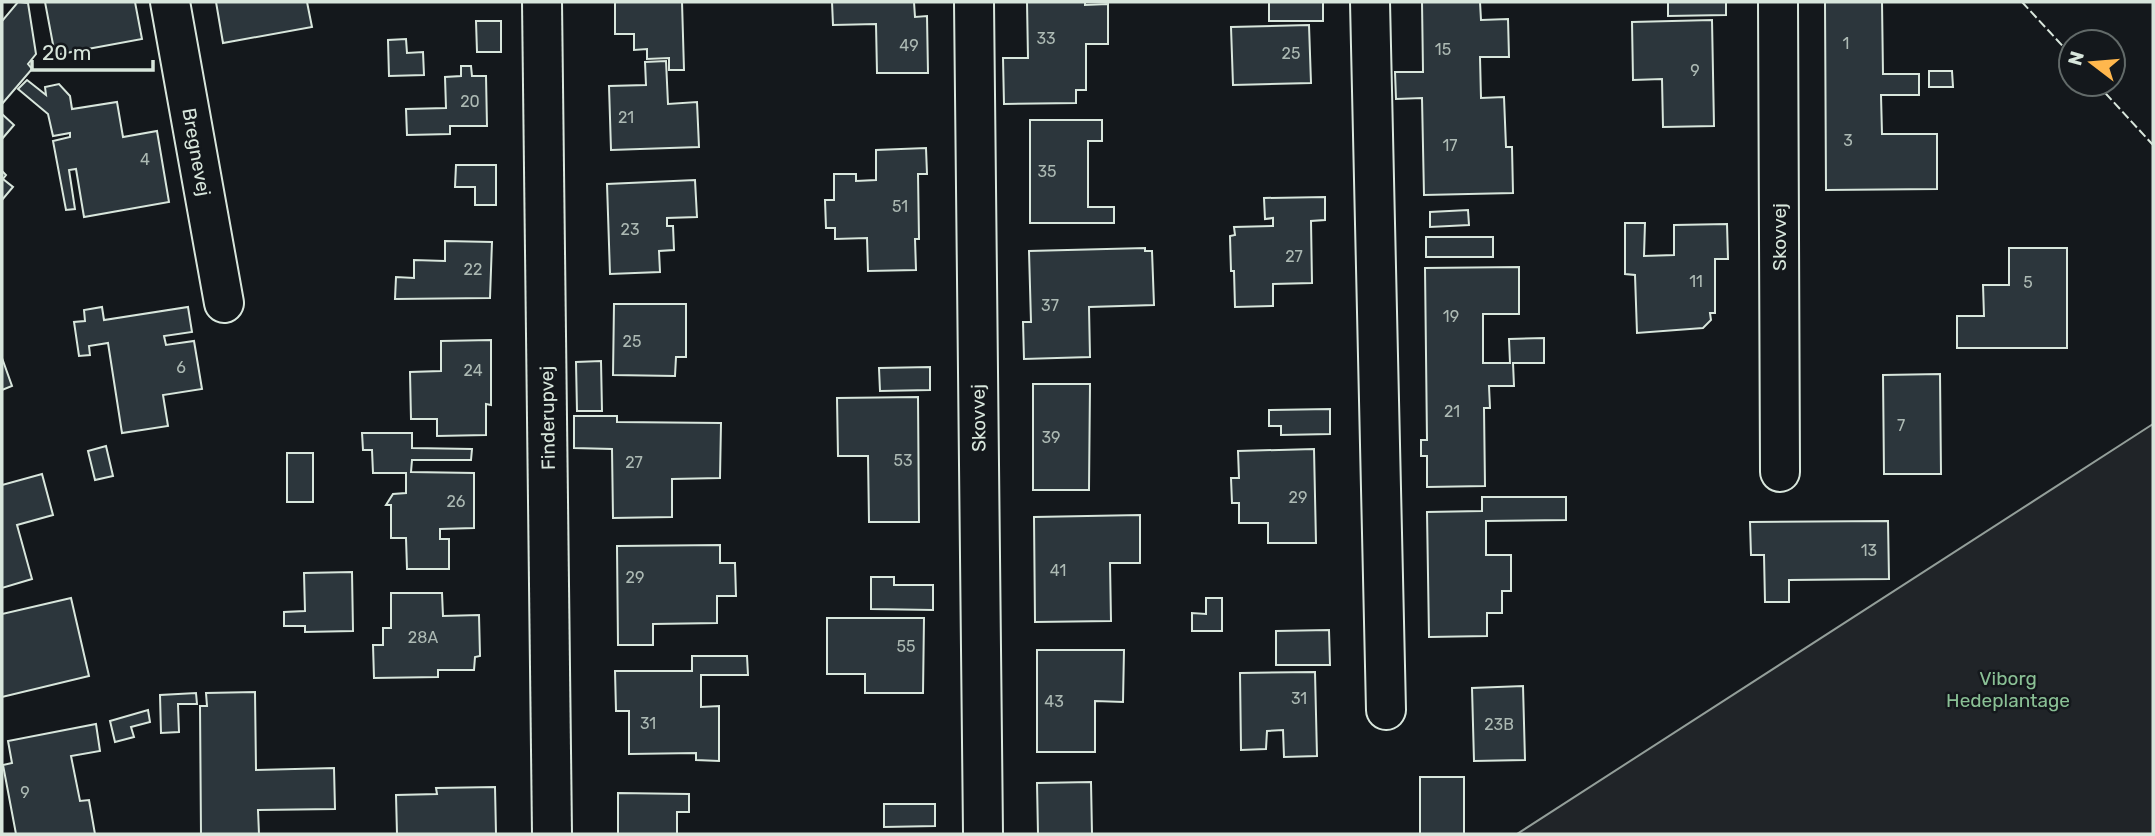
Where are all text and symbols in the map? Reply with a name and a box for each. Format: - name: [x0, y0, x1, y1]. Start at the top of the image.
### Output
- scale bar: [32, 28, 152, 72]
- north arrow: [2057, 28, 2127, 98]
- house number: 33: [1036, 29, 1056, 48]
- house number: 1: [1843, 34, 1849, 53]
- house number: 49: [899, 36, 919, 55]
- text: 20 m: [42, 40, 91, 65]
- house number: 15: [1435, 40, 1451, 59]
- house number: 25: [1282, 44, 1300, 63]
- text: N: [2063, 49, 2089, 68]
- house number: 9: [1690, 61, 1700, 80]
- house number: 20: [460, 92, 480, 111]
- street label: Bregnevej: [177, 106, 216, 198]
- house number: 21: [618, 108, 634, 127]
- house number: 3: [1843, 131, 1853, 150]
- house number: 17: [1442, 136, 1458, 155]
- house number: 4: [140, 150, 150, 169]
- house number: 35: [1037, 162, 1057, 181]
- house number: 51: [892, 197, 908, 216]
- street label: Skovvej: [1768, 203, 1791, 271]
- house number: 23: [620, 220, 640, 239]
- house number: 27: [1285, 247, 1303, 266]
- house number: 22: [464, 260, 482, 279]
- house number: 11: [1689, 272, 1703, 291]
- house number: 5: [2023, 273, 2033, 292]
- house number: 37: [1041, 296, 1059, 315]
- house number: 19: [1443, 307, 1459, 326]
- house number: 25: [623, 332, 641, 351]
- house number: 6: [176, 358, 186, 377]
- house number: 24: [463, 361, 483, 380]
- street label: Finderupvej: [535, 366, 560, 470]
- street label: Skovvej: [966, 384, 991, 452]
- house number: 21: [1444, 402, 1460, 421]
- house number: 7: [1897, 416, 1905, 435]
- house number: 39: [1041, 428, 1061, 447]
- house number: 53: [893, 451, 913, 470]
- house number: 27: [625, 453, 643, 472]
- house number: 29: [1289, 488, 1307, 507]
- house number: 26: [446, 492, 466, 511]
- house number: 13: [1861, 541, 1877, 560]
- house number: 41: [1050, 561, 1066, 580]
- house number: 29: [626, 568, 644, 587]
- house number: 28A: [408, 628, 438, 647]
- house number: 55: [896, 637, 916, 656]
- park label: Viborg Hedeplantage: [1946, 667, 2070, 712]
- house number: 31: [1291, 689, 1307, 708]
- house number: 43: [1044, 692, 1064, 711]
- house number: 31: [640, 714, 656, 733]
- house number: 23B: [1484, 715, 1514, 734]
- house number: 9: [20, 783, 30, 802]

